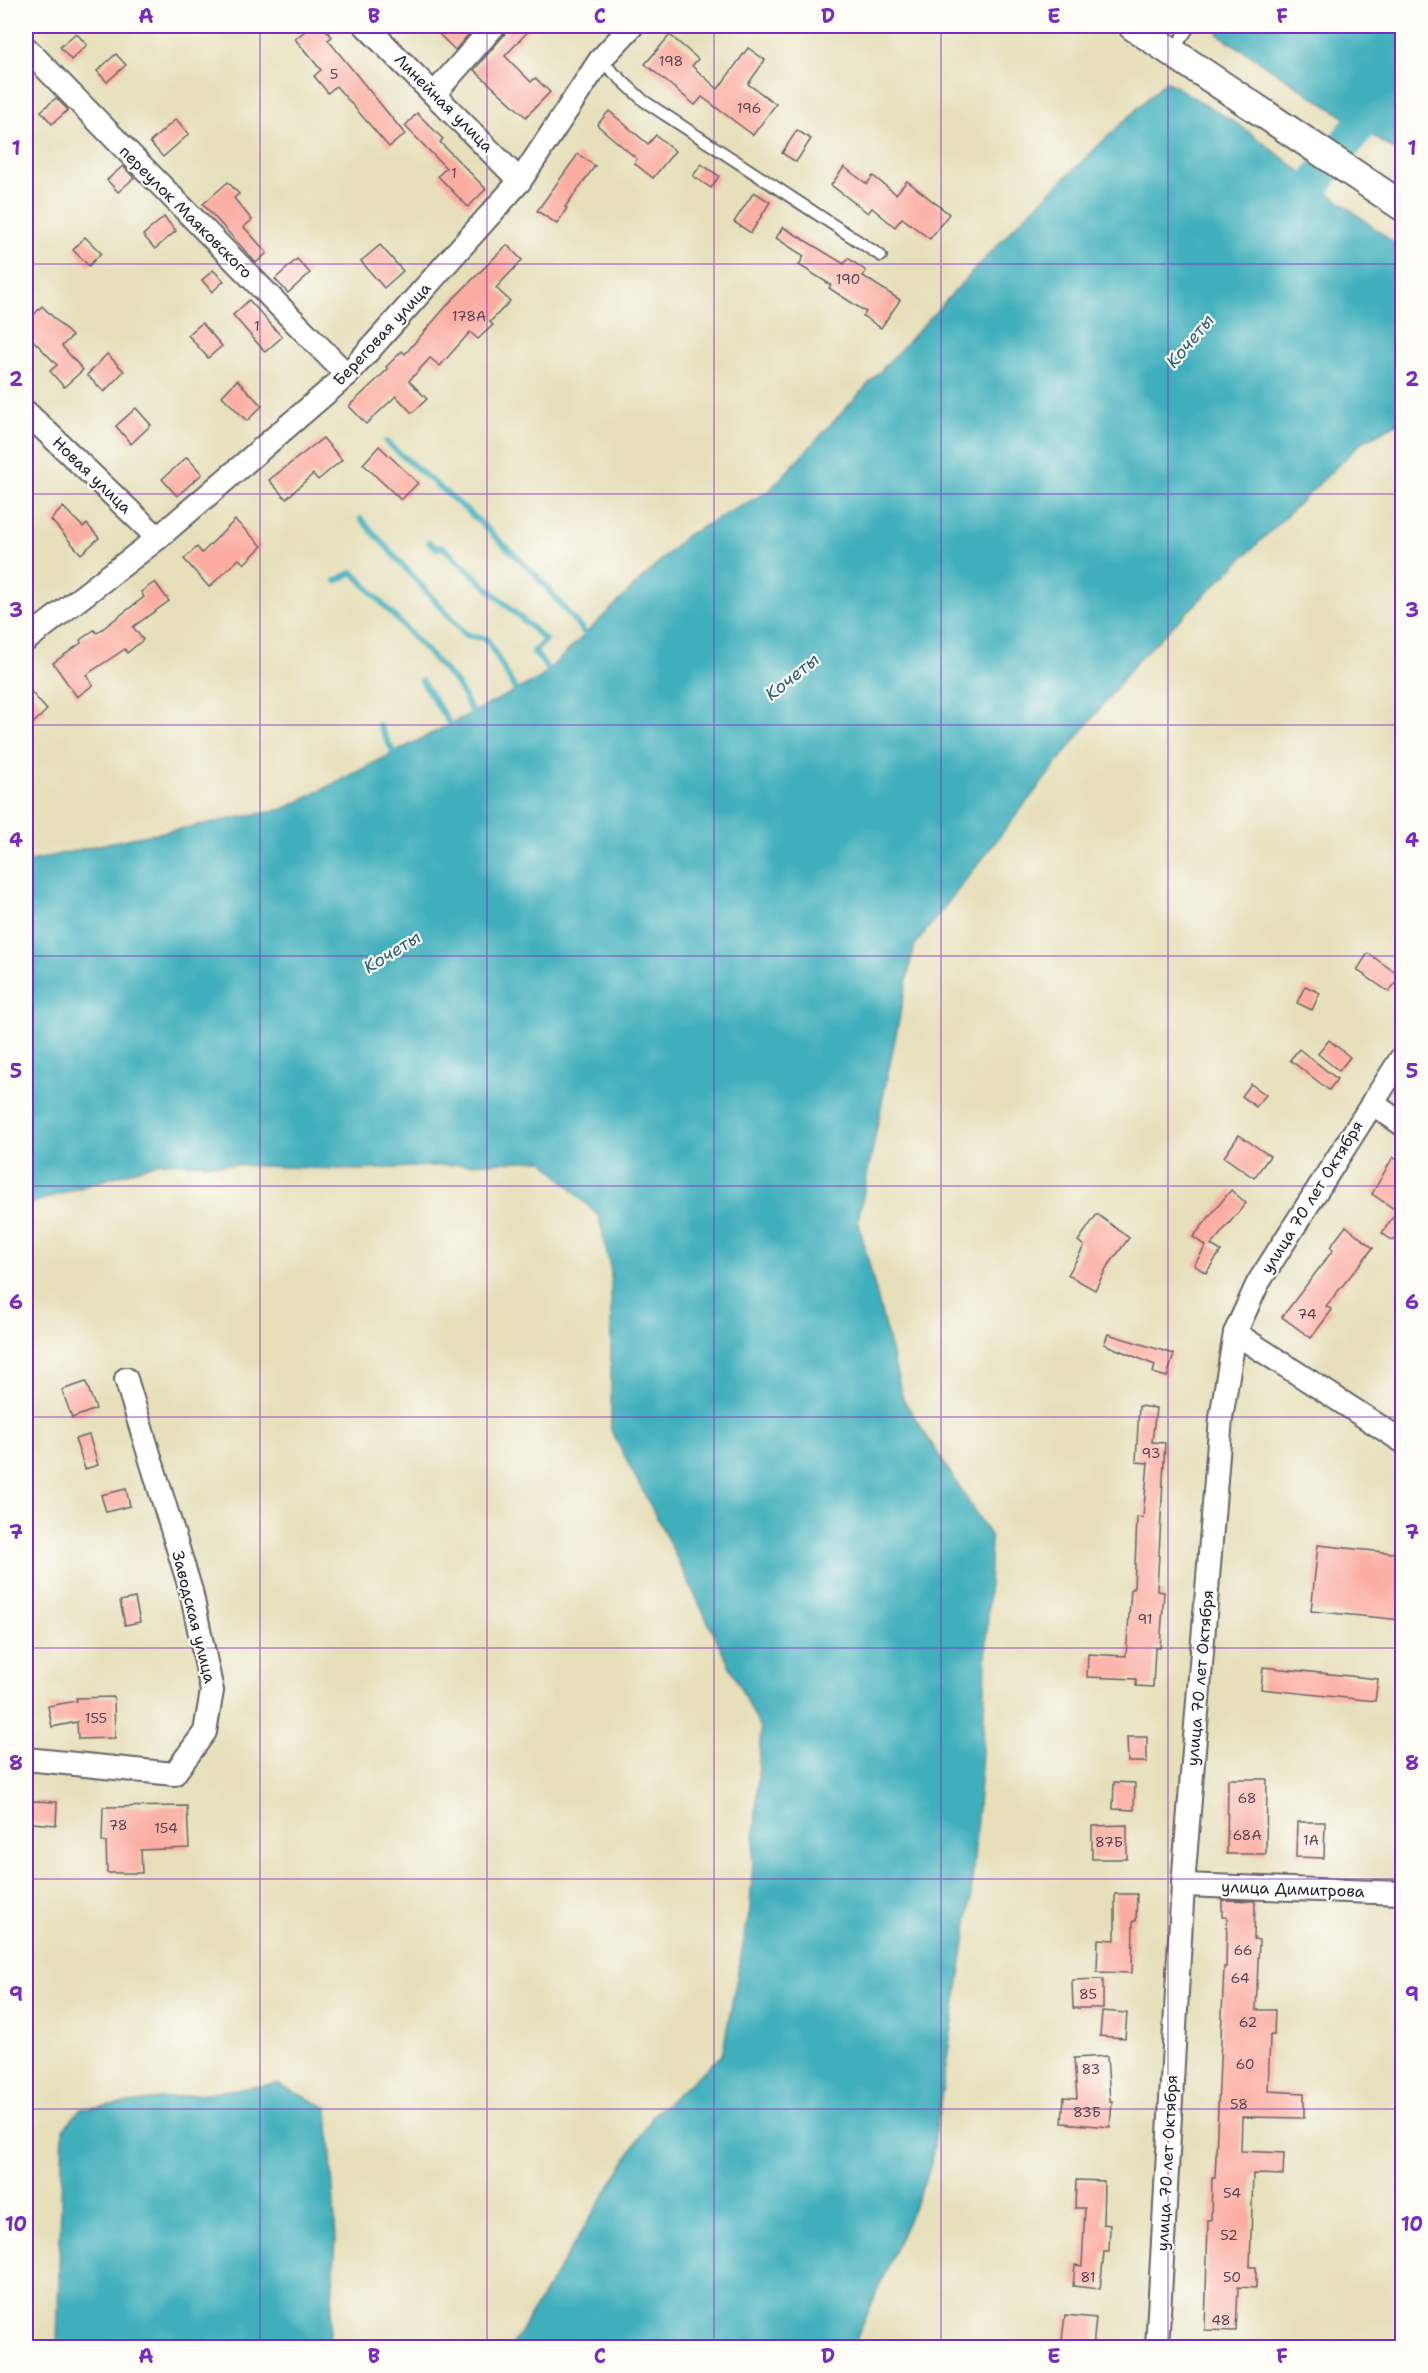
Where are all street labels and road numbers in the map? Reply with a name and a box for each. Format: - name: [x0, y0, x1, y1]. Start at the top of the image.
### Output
- street label: Линейная улица: [390, 49, 498, 157]
- street label: переулок Маяковского: [115, 141, 257, 283]
- street label: Береговая улица: [329, 278, 436, 390]
- street label: Новая улица: [48, 432, 136, 518]
- street label: улица 70 лет Октября: [1256, 1117, 1368, 1277]
- street label: Заводская улица: [167, 1549, 221, 1685]
- street label: улица 70 лет Октября: [1182, 1589, 1218, 1767]
- street label: улица Димитрова: [1221, 1876, 1365, 1902]
- street label: улица 70 лет Октября: [1152, 2074, 1182, 2252]

